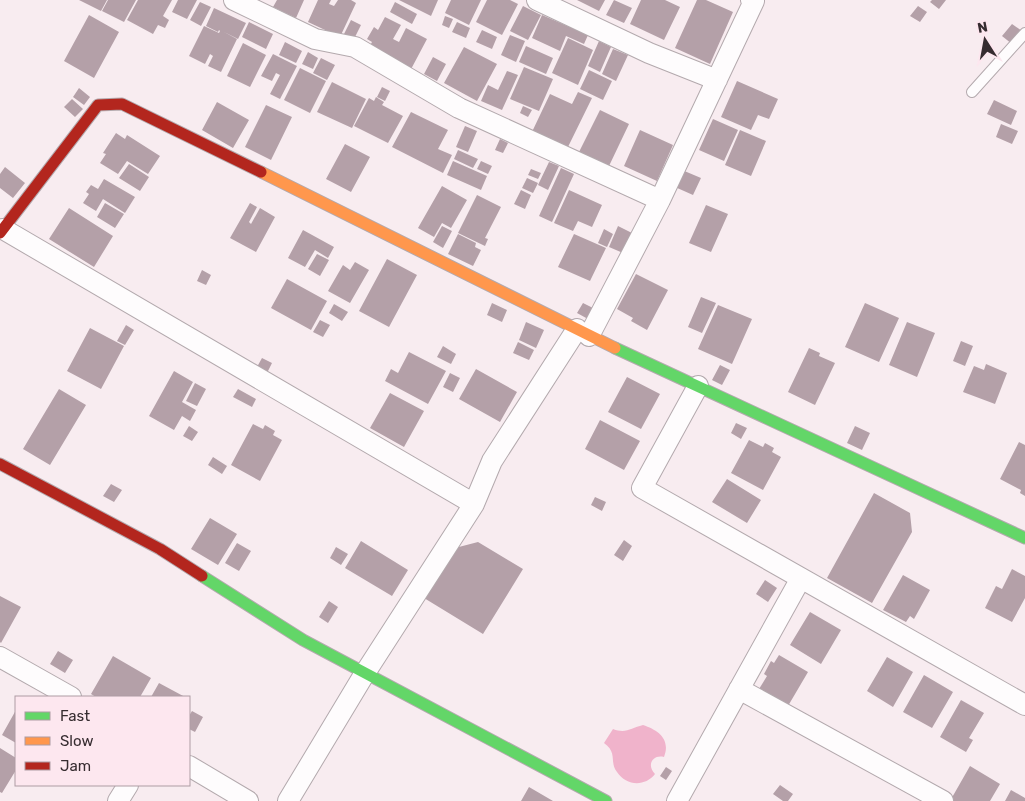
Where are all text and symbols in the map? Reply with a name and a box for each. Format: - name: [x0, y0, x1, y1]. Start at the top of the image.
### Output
- north arrow: [960, 15, 1010, 65]
- text: N: [976, 18, 989, 37]
- legend: [15, 696, 190, 786]
- text: Fast: [60, 707, 90, 725]
- text: Slow: [60, 732, 93, 750]
- text: Jam: [60, 757, 91, 775]

